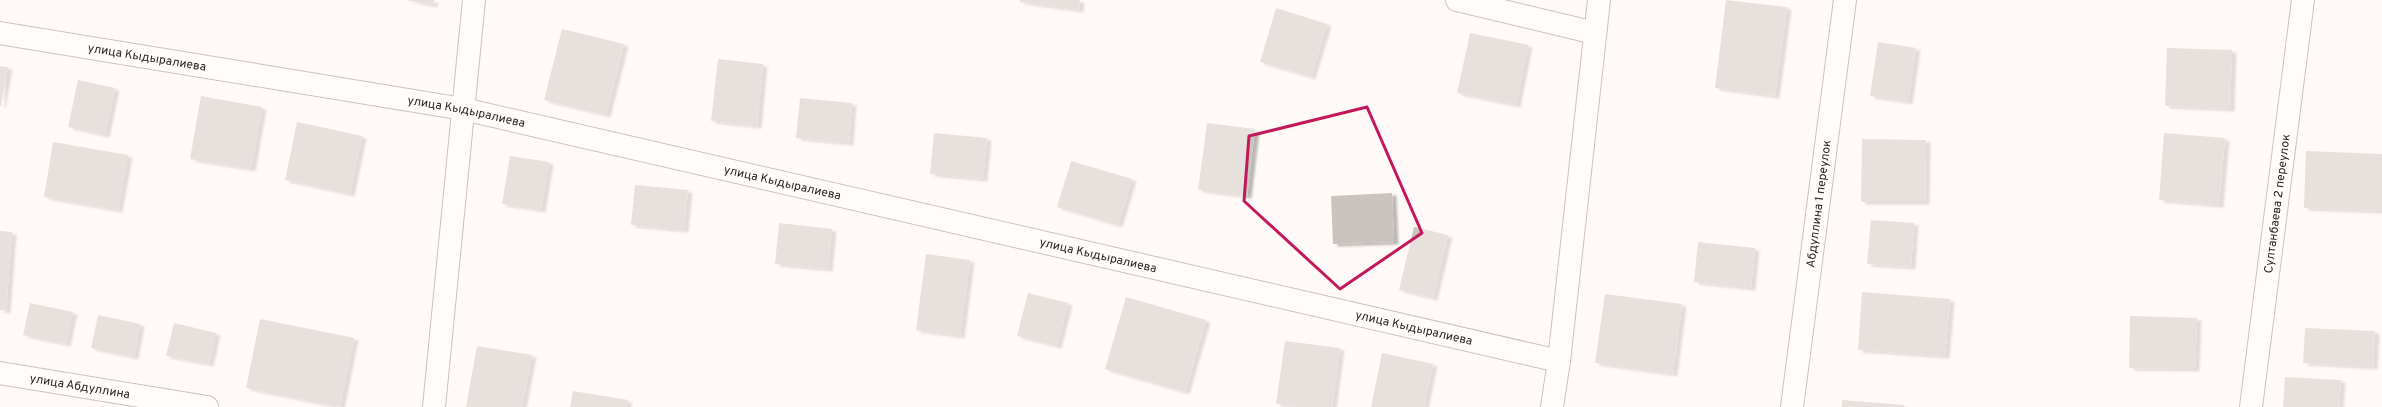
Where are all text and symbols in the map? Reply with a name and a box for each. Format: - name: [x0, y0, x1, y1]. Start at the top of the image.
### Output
- street label: улица Кыдыралиева: [87, 41, 207, 76]
- street label: улица Кыдыралиева: [406, 93, 527, 132]
- street label: Султанбаева 2 переулок: [2261, 133, 2295, 274]
- street label: Абдуллина 1 переулок: [1803, 139, 1836, 269]
- street label: улица Кыдыралиева: [722, 162, 842, 205]
- street label: улица Кыдыралиева: [1038, 235, 1158, 277]
- street label: улица Кыдыралиева: [1354, 307, 1474, 350]
- street label: улица Абдуллина: [29, 371, 131, 403]

